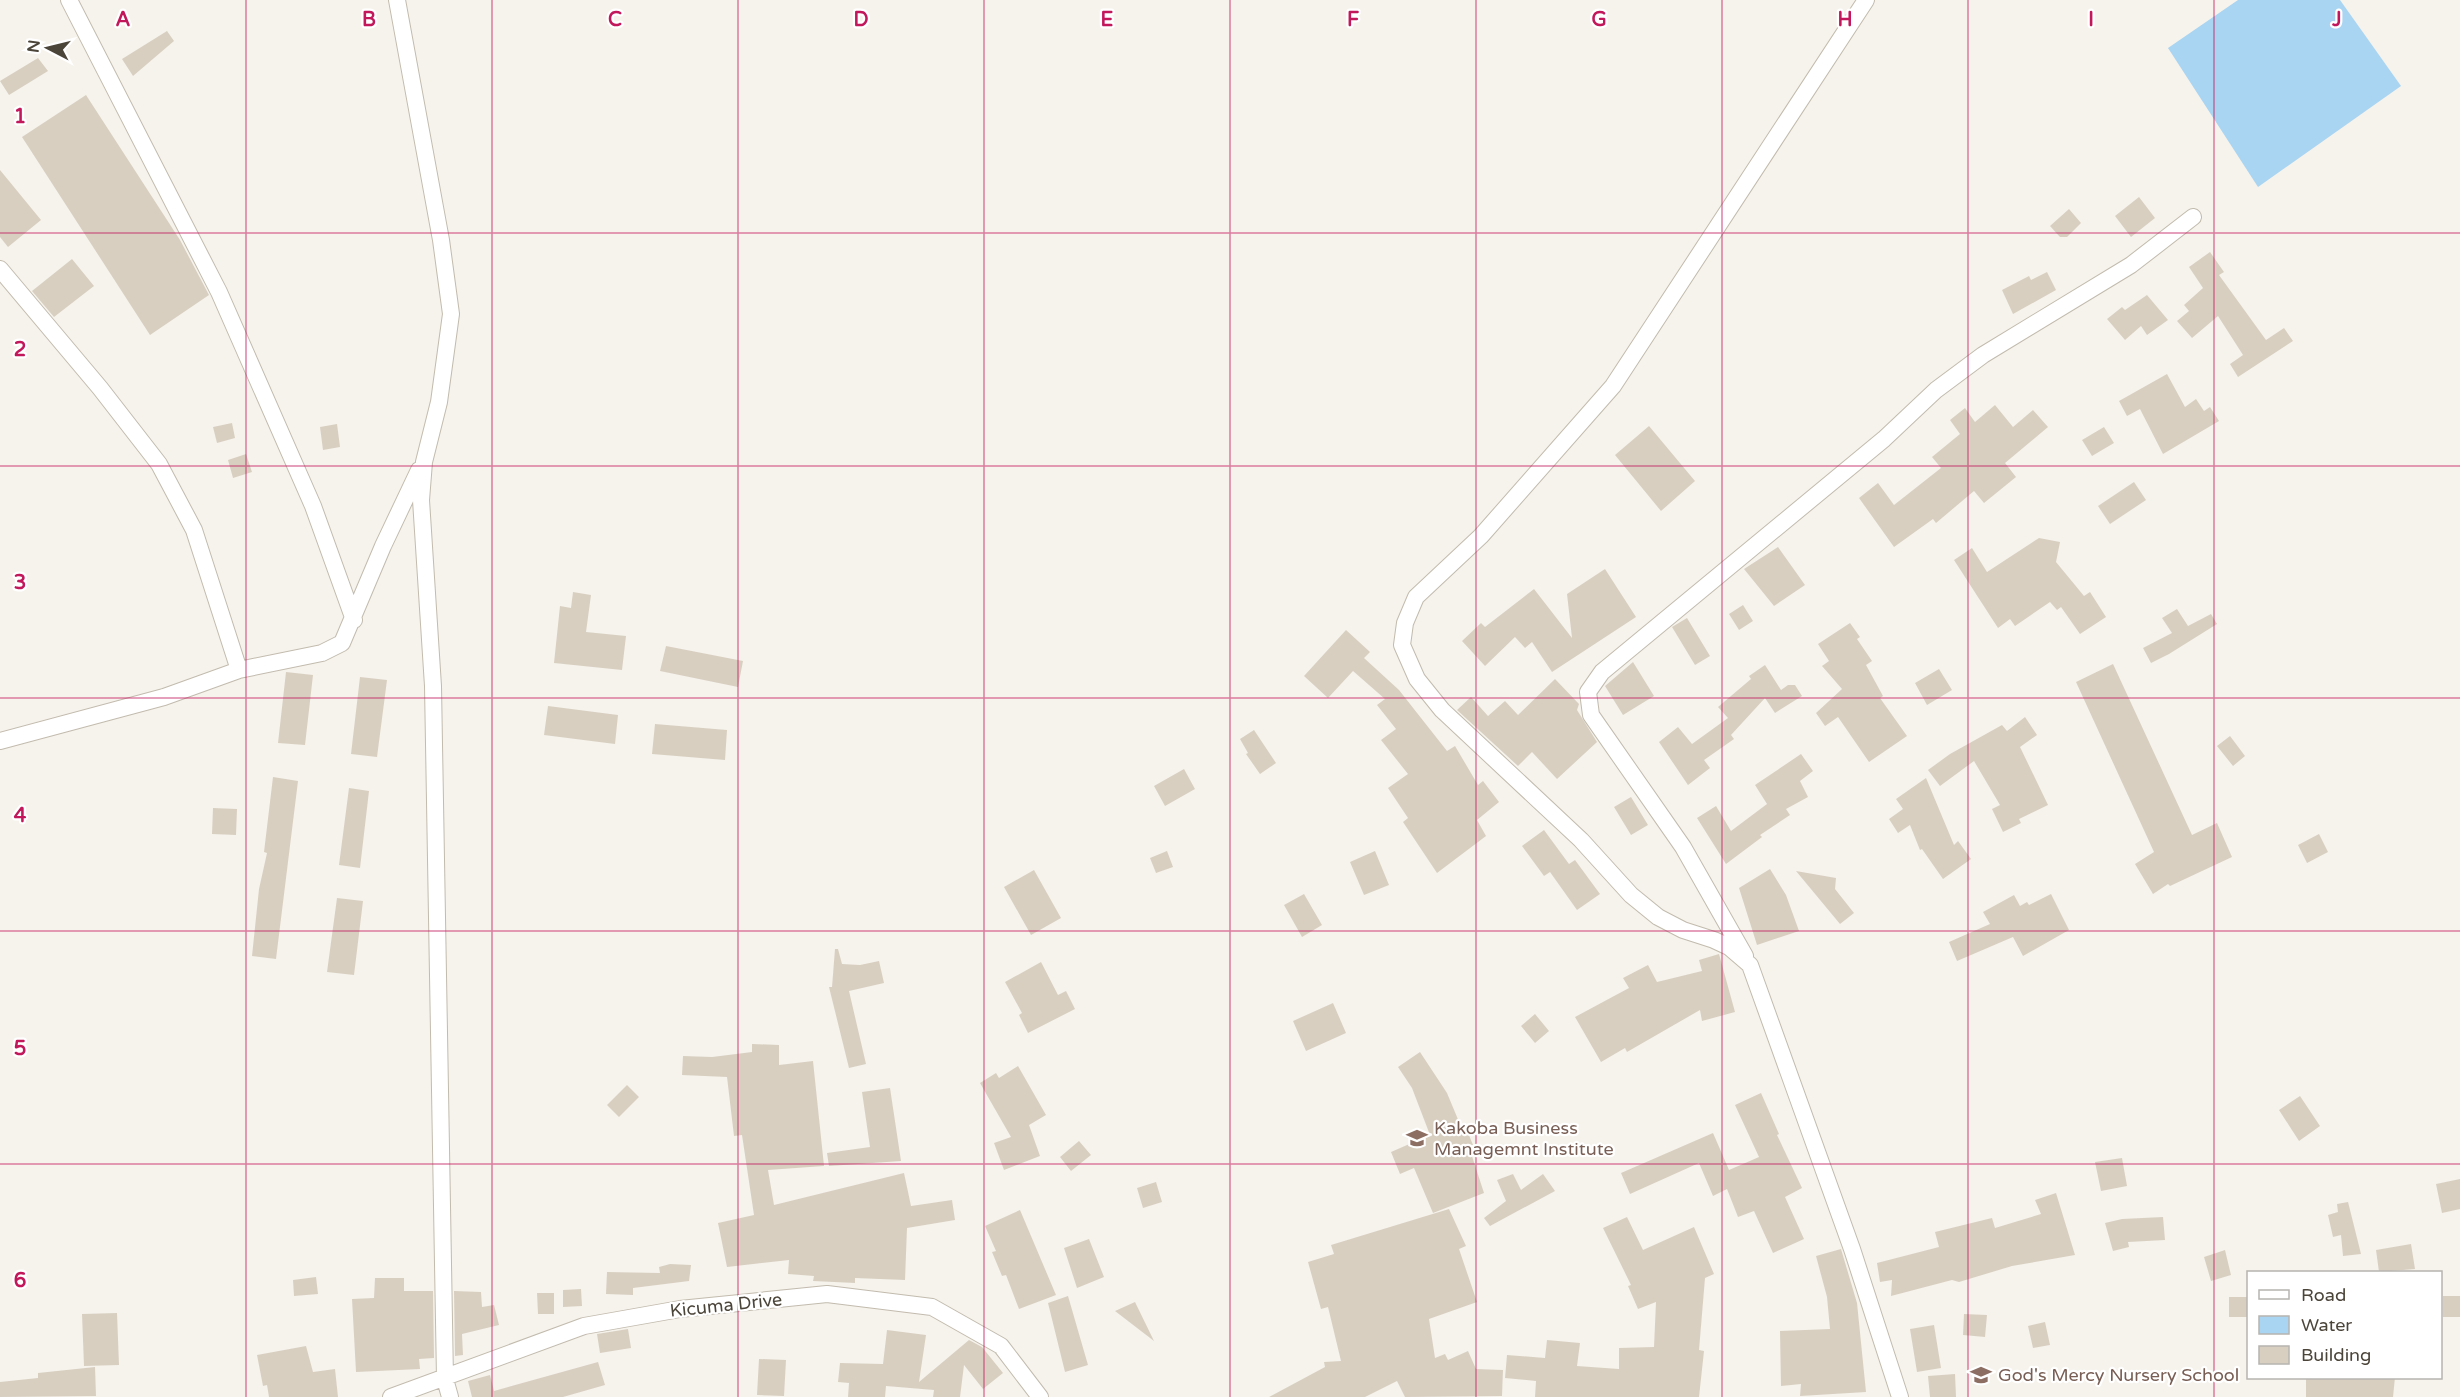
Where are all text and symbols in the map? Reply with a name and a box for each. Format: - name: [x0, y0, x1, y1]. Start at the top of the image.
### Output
- text: A: [116, 8, 131, 32]
- text: B: [362, 8, 376, 32]
- text: C: [608, 8, 622, 32]
- text: D: [853, 8, 869, 32]
- text: E: [1101, 8, 1114, 32]
- text: F: [1347, 8, 1359, 32]
- text: G: [1591, 8, 1607, 32]
- text: H: [1837, 8, 1853, 32]
- text: I: [2088, 8, 2094, 32]
- text: J: [2331, 8, 2342, 32]
- north arrow: [18, 18, 78, 78]
- text: N: [23, 39, 45, 54]
- text: 1: [14, 105, 26, 129]
- text: 2: [14, 338, 26, 362]
- text: 3: [14, 571, 26, 595]
- text: 4: [14, 804, 27, 828]
- text: 5: [14, 1037, 26, 1061]
- place label: Kakoba Business Managemnt Institute: [1434, 1117, 1614, 1160]
- school or university icon: Kakoba Business Managemnt Institute: [1405, 1126, 1429, 1150]
- text: 6: [14, 1269, 26, 1293]
- legend: [2247, 1271, 2442, 1379]
- text: Road: [2301, 1284, 2346, 1306]
- street label: Kicuma Drive: [669, 1288, 783, 1322]
- text: Water: [2301, 1314, 2352, 1336]
- text: Building: [2301, 1344, 2371, 1366]
- school or university icon: God's Mercy Nursery School: [1969, 1363, 1993, 1387]
- place label: God's Mercy Nursery School: [1998, 1364, 2239, 1386]

